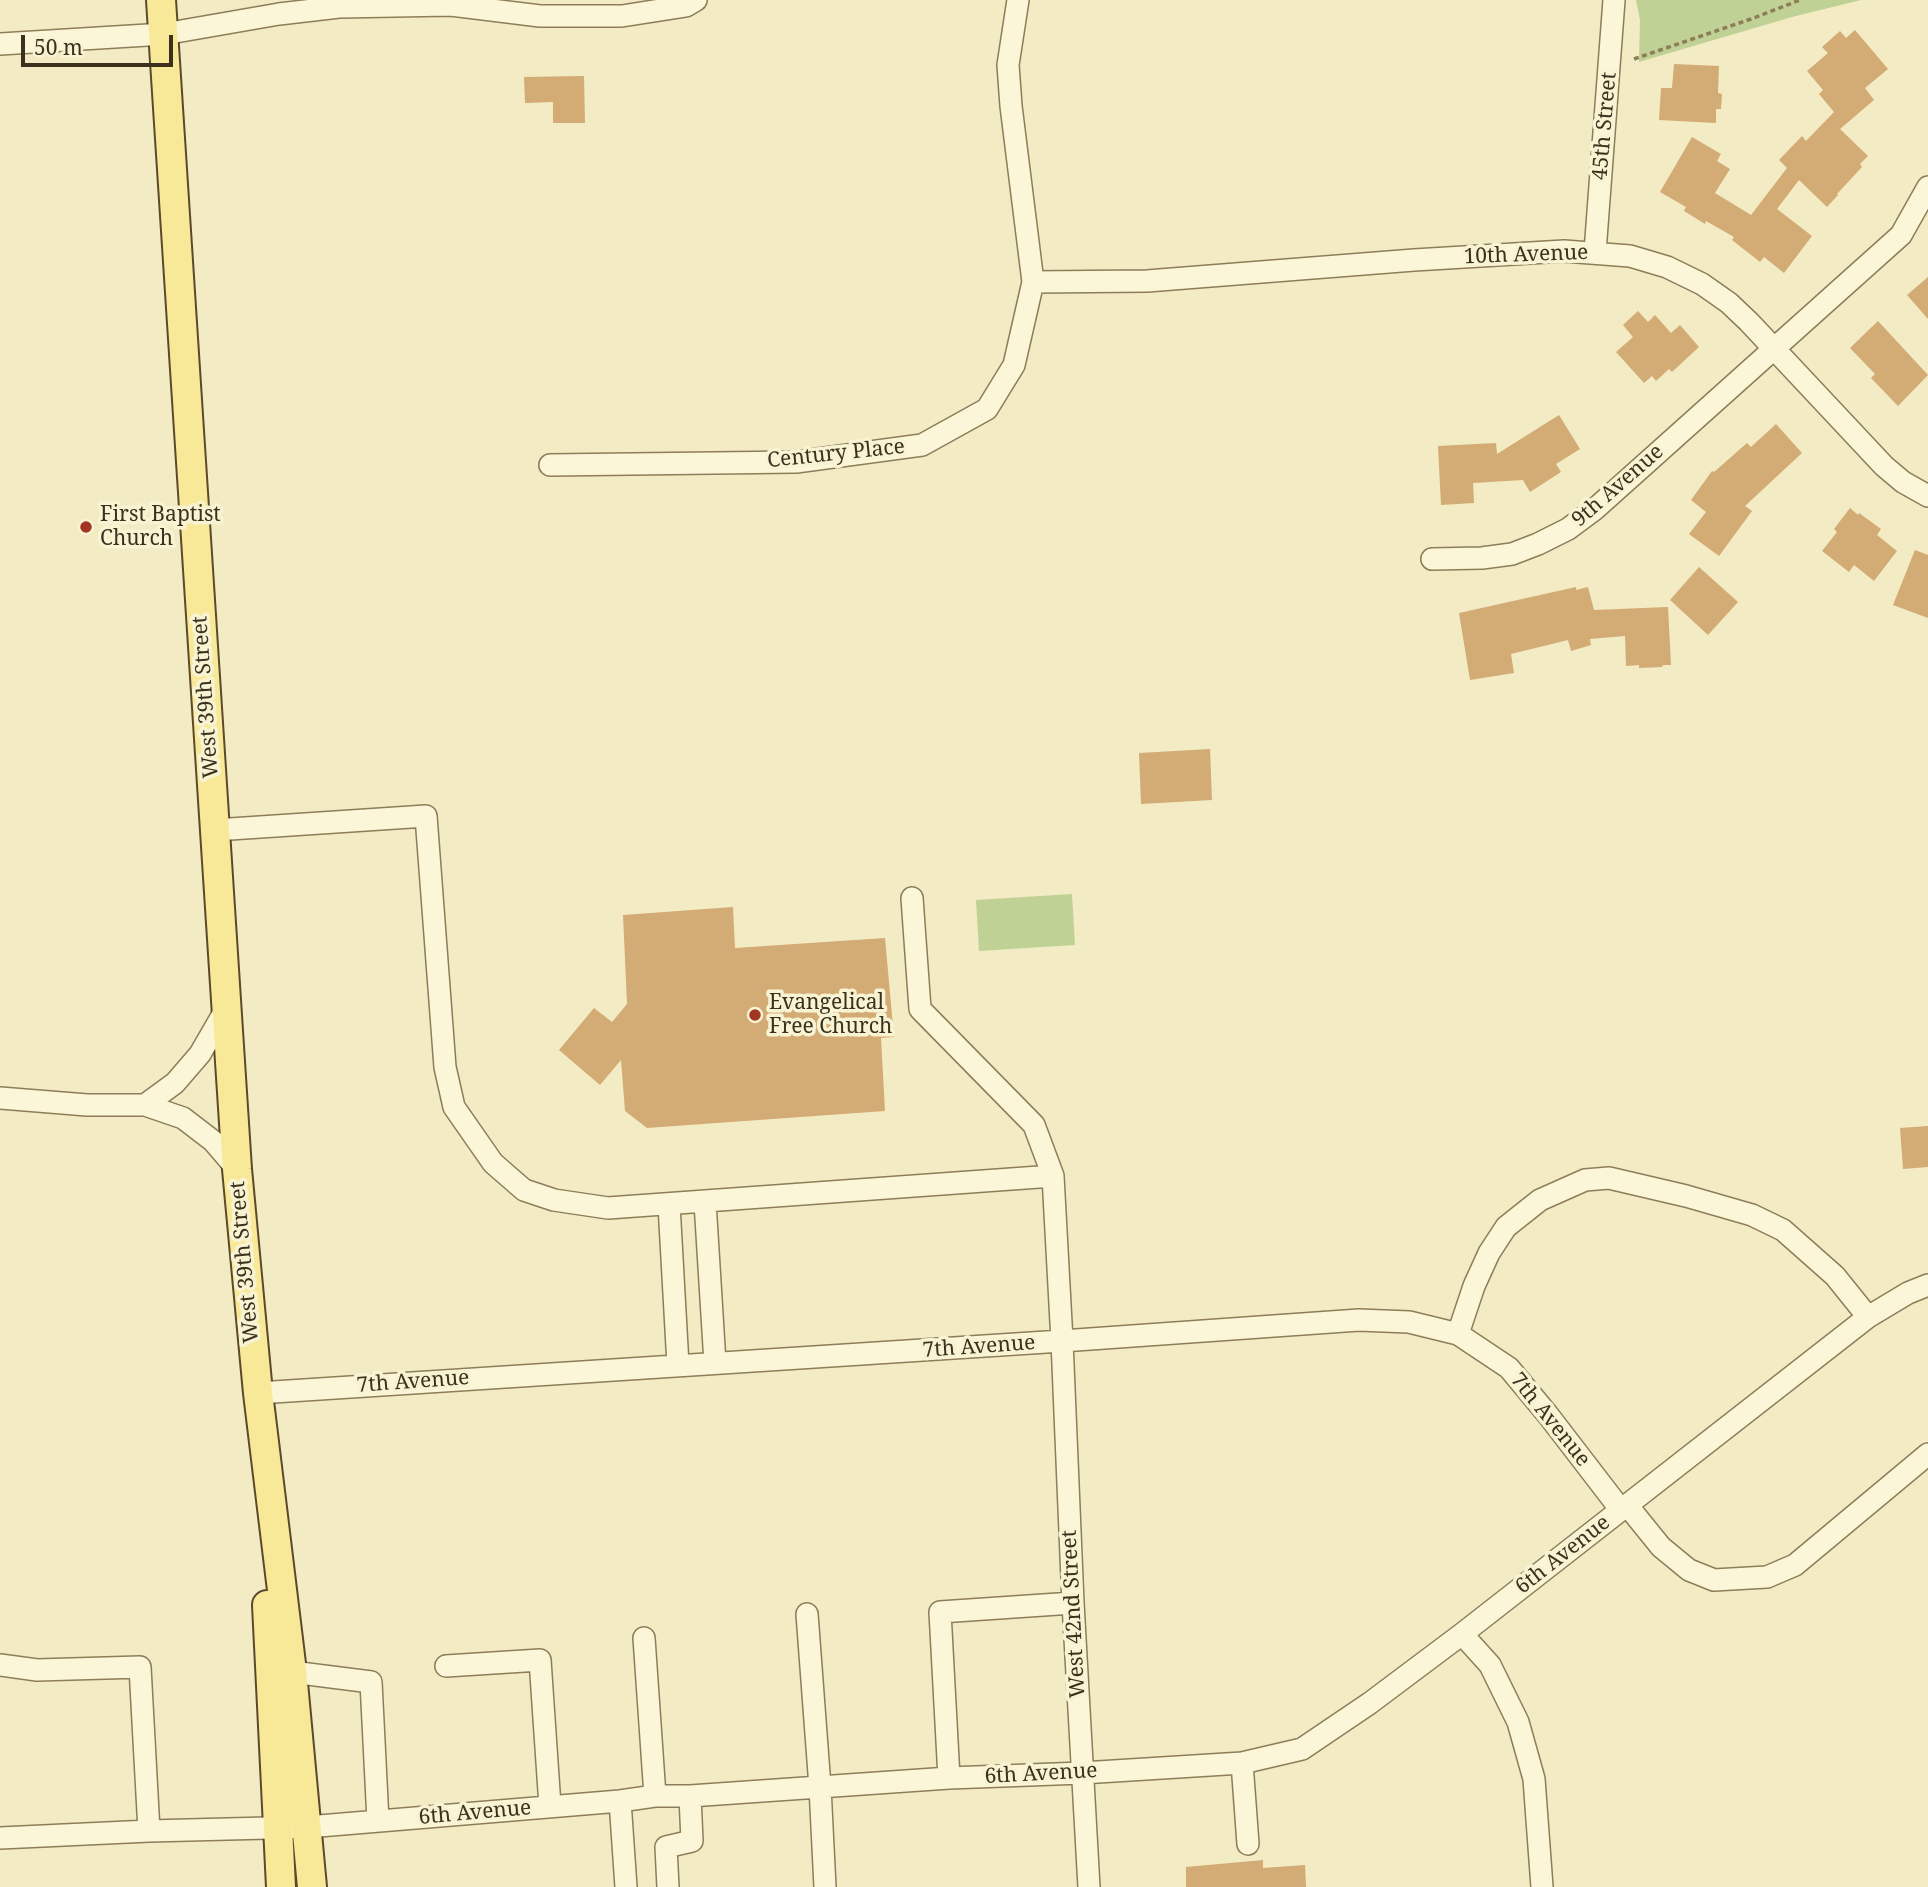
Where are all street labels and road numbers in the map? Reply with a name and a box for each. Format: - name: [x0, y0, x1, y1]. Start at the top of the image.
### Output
- street label: 45th Street: [1588, 71, 1622, 181]
- street label: 10th Avenue: [1463, 240, 1589, 270]
- street label: Century Place: [766, 434, 906, 474]
- street label: 9th Avenue: [1567, 439, 1669, 533]
- street label: West 39th Street: [188, 615, 224, 779]
- street label: West 39th Street: [225, 1180, 265, 1344]
- street label: 7th Avenue: [922, 1330, 1036, 1364]
- street label: 7th Avenue: [356, 1365, 470, 1399]
- street label: 7th Avenue: [1505, 1368, 1595, 1472]
- street label: 6th Avenue: [1511, 1510, 1615, 1600]
- street label: West 42nd Street: [1057, 1529, 1091, 1699]
- street label: 6th Avenue: [984, 1758, 1098, 1790]
- street label: 6th Avenue: [418, 1796, 532, 1830]

